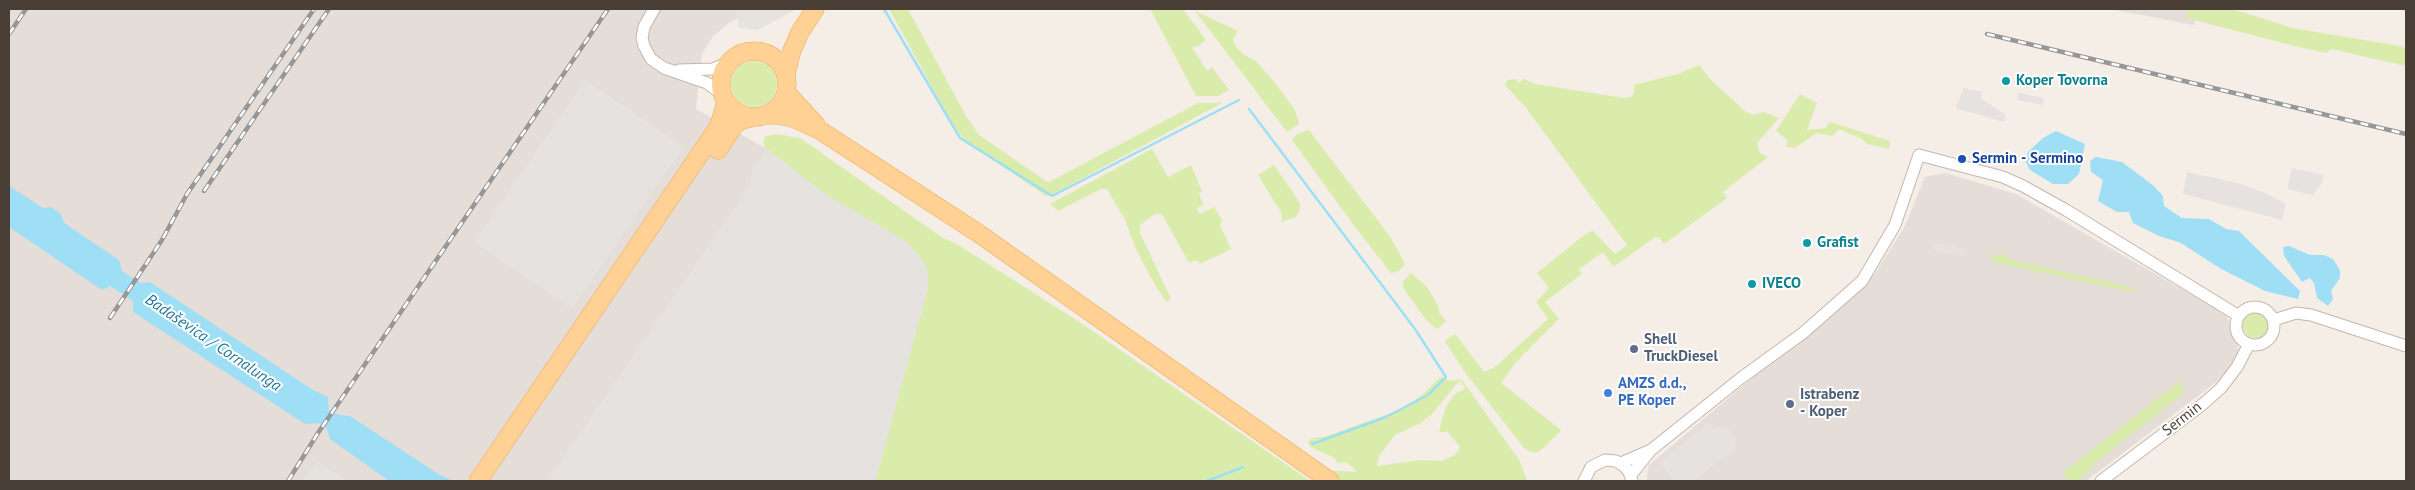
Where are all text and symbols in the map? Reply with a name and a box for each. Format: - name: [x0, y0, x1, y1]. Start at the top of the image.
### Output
- place label: Koper Tovorna: [2016, 72, 2108, 90]
- marker: Koper Tovorna: [2000, 75, 2012, 87]
- place label: Sermin - Sermino: [1972, 150, 2083, 168]
- marker: Sermin - Sermino: [1956, 153, 1968, 165]
- place label: Grafist: [1817, 234, 1859, 252]
- marker: Grafist: [1801, 237, 1813, 249]
- place label: IVECO: [1762, 275, 1801, 293]
- marker: IVECO: [1746, 278, 1758, 290]
- water label: Badaševica / Cornalunga: [141, 290, 285, 396]
- place label: Shell TruckDiesel: [1644, 331, 1718, 366]
- marker: Shell TruckDiesel: [1628, 343, 1640, 355]
- place label: AMZS d.d., PE Koper: [1618, 375, 1686, 410]
- place label: Istrabenz - Koper: [1800, 386, 1859, 421]
- marker: AMZS d.d., PE Koper: [1602, 387, 1614, 399]
- marker: Istrabenz - Koper: [1784, 398, 1796, 410]
- street label: Sermin: [2159, 398, 2205, 440]

